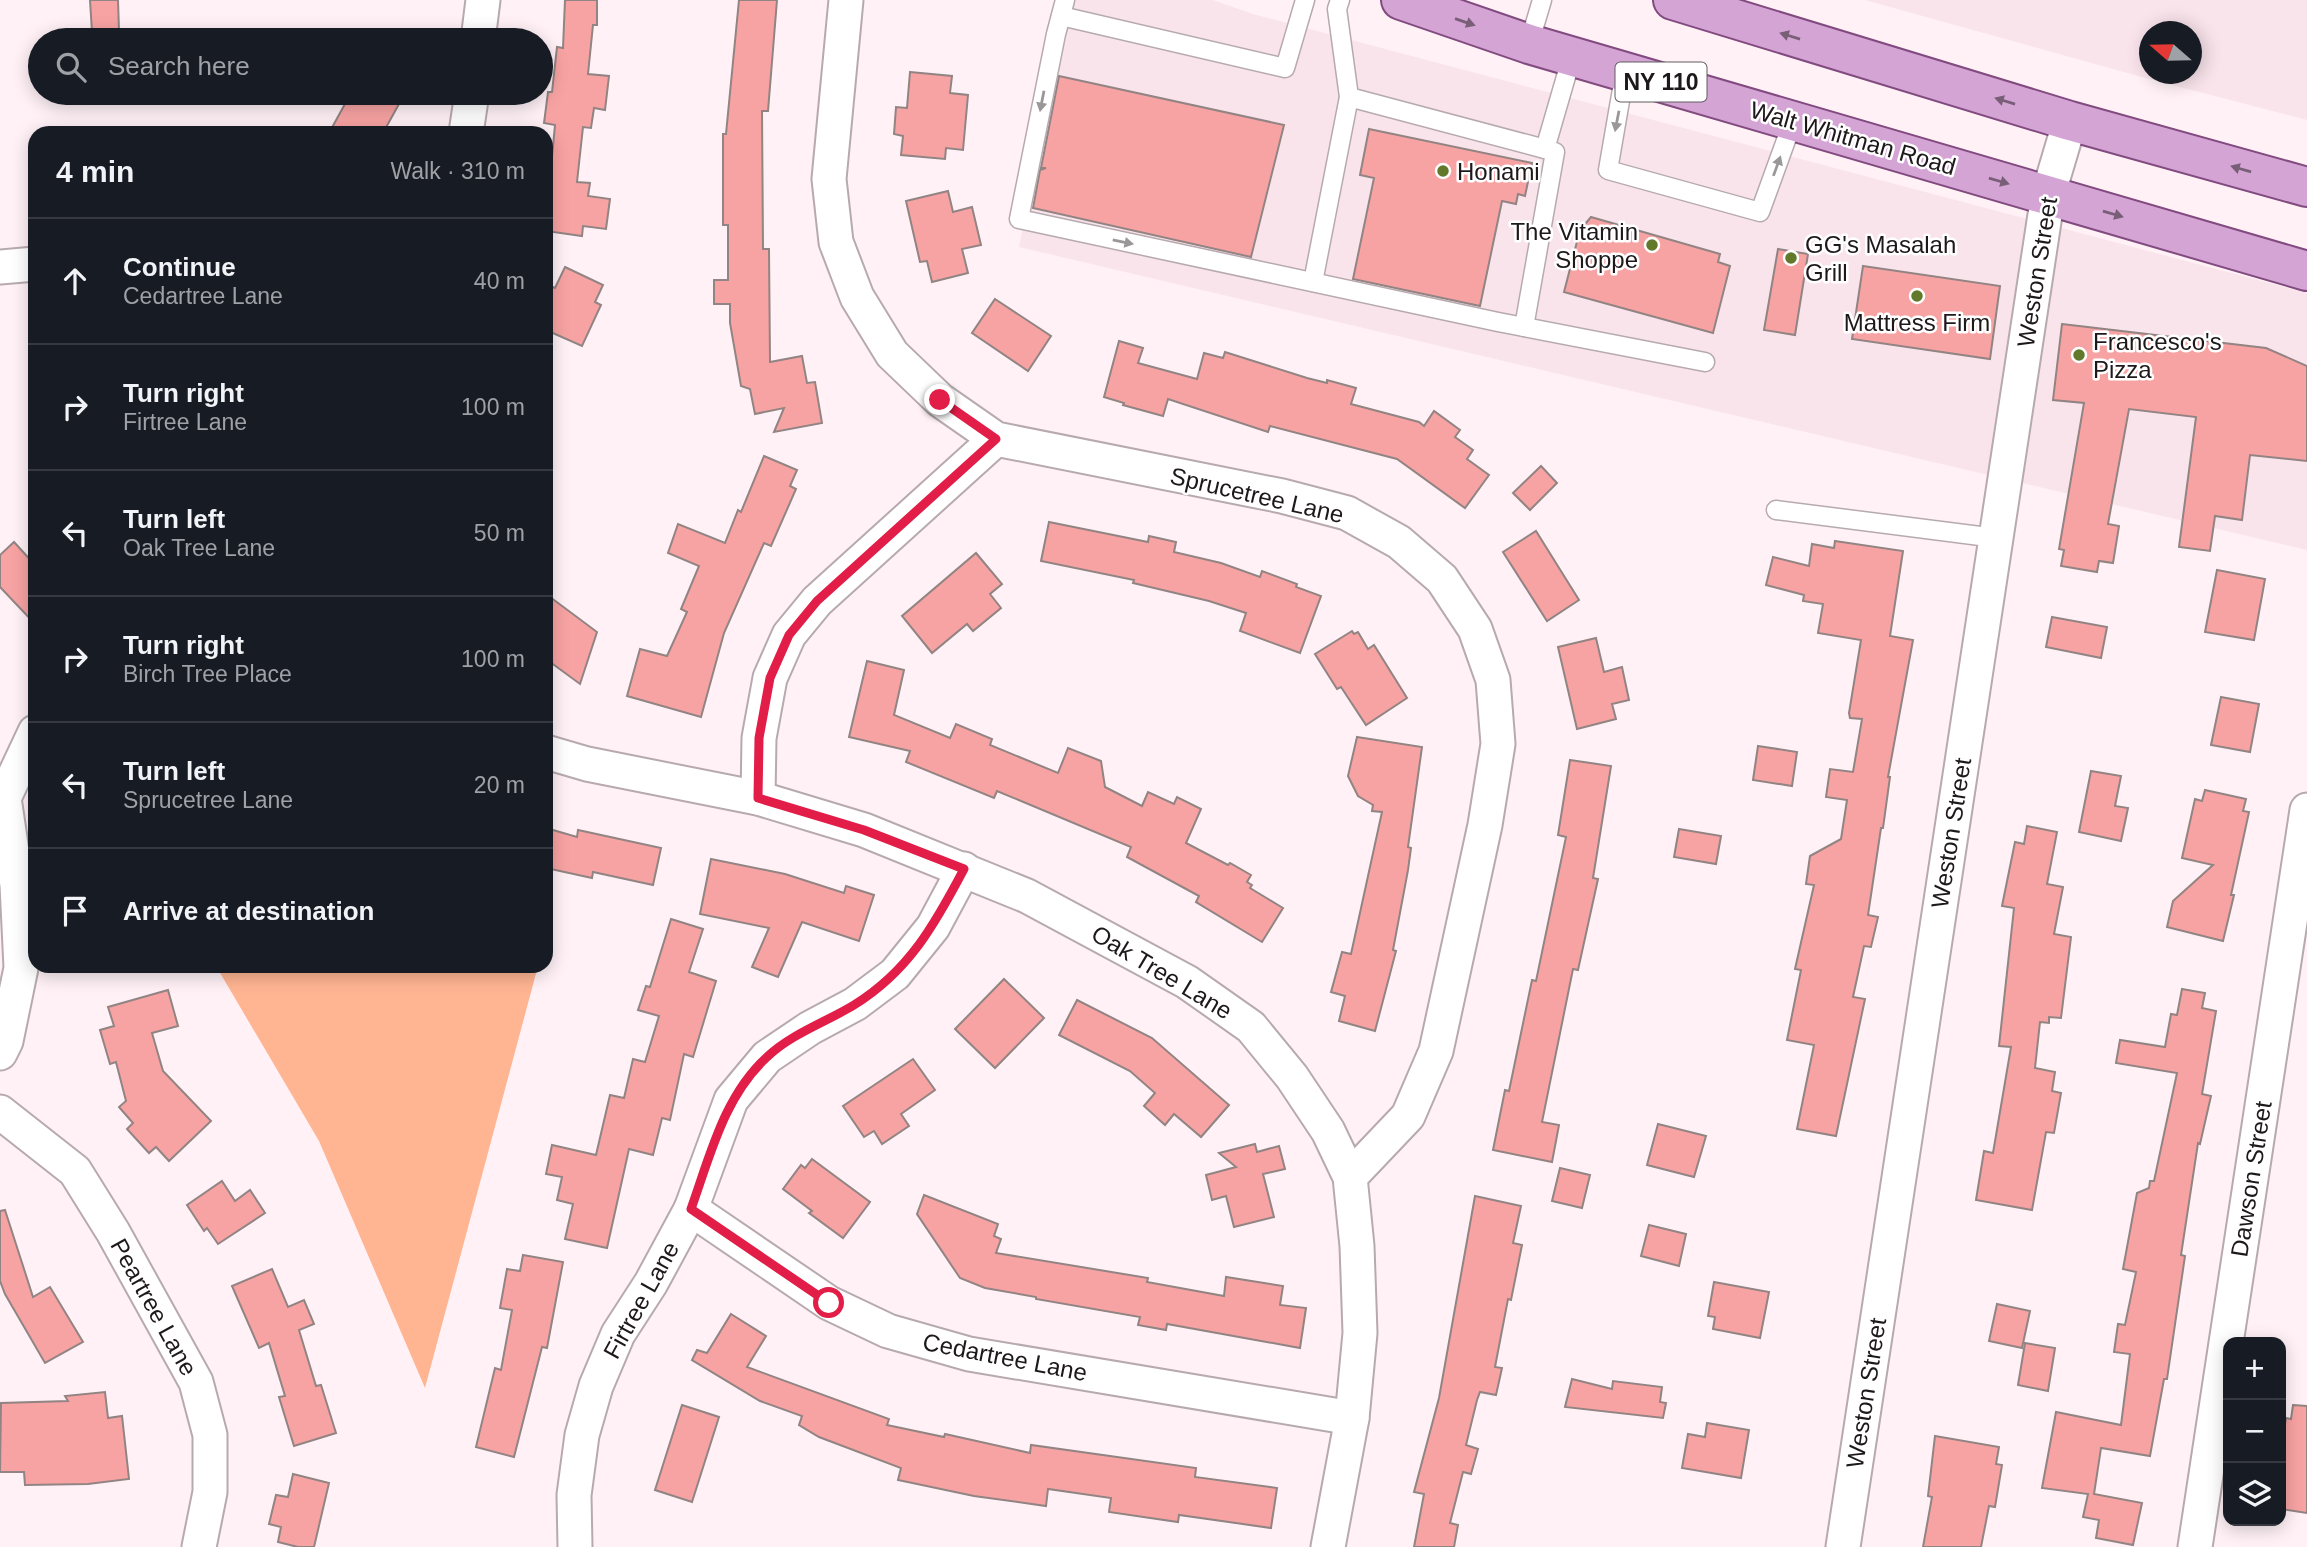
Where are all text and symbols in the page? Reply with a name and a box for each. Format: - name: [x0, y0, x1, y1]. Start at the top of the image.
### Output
- one-way arrow: [1454, 17, 1475, 28]
- north arrow: [2139, 21, 2202, 84]
- search box: [28, 28, 553, 105]
- one-way arrow: [1780, 30, 1801, 40]
- icon: search: [52, 48, 90, 86]
- text: Search here: [108, 51, 250, 81]
- road number: NY 110: [1616, 62, 1706, 102]
- one-way arrow: [1037, 90, 1048, 112]
- street label: Walt Whitman Road: [1747, 96, 1959, 180]
- one-way arrow: [1994, 96, 2015, 106]
- one-way arrow: [1611, 110, 1622, 132]
- text: 4 min: [56, 155, 134, 188]
- one-way arrow: [1771, 156, 1782, 177]
- text: Walk · 310 m: [390, 158, 525, 184]
- place label: Honami: [1457, 158, 1540, 185]
- marker: Honami: [1435, 163, 1451, 179]
- one-way arrow: [2230, 163, 2252, 174]
- one-way arrow: [1988, 176, 2010, 187]
- street label: Weston Street: [2012, 195, 2062, 349]
- one-way arrow: [2103, 210, 2124, 220]
- place label: The Vitamin Shoppe: [1510, 218, 1638, 273]
- place label: GG's Masalah Grill: [1805, 231, 1956, 286]
- one-way arrow: [1112, 236, 1134, 247]
- marker: The Vitamin Shoppe: [1644, 237, 1660, 253]
- marker: GG's Masalah Grill: [1783, 250, 1799, 266]
- text: Continue: [123, 252, 236, 282]
- icon: ahead: [56, 262, 94, 300]
- text: 40 m: [474, 268, 525, 294]
- text: Cedartree Lane: [123, 283, 283, 309]
- marker: Mattress Firm: [1909, 288, 1925, 304]
- place label: Mattress Firm: [1844, 309, 1990, 336]
- place label: Francesco's Pizza: [2093, 328, 2222, 383]
- marker: Francesco's Pizza: [2071, 347, 2087, 363]
- text: Turn right: [123, 378, 244, 408]
- route end: [924, 384, 955, 415]
- icon: right: [56, 388, 94, 426]
- text: 100 m: [461, 394, 525, 420]
- text: Firtree Lane: [123, 409, 247, 435]
- street label: Sprucetree Lane: [1168, 462, 1346, 528]
- text: Turn left: [123, 504, 225, 534]
- icon: left: [56, 514, 94, 552]
- text: 50 m: [474, 520, 525, 546]
- text: Oak Tree Lane: [123, 535, 275, 561]
- text: Turn right: [123, 630, 244, 660]
- icon: right: [56, 640, 94, 678]
- text: 100 m: [461, 646, 525, 672]
- text: Birch Tree Place: [123, 661, 292, 687]
- text: Turn left: [123, 756, 225, 786]
- street label: Weston Street: [1926, 756, 1976, 910]
- icon: left: [56, 766, 94, 804]
- text: 20 m: [474, 772, 525, 798]
- text: Sprucetree Lane: [123, 787, 293, 813]
- icon: arrive: [56, 892, 94, 930]
- text: Arrive at destination: [123, 896, 374, 926]
- street label: Oak Tree Lane: [1087, 920, 1237, 1024]
- street label: Dawson Street: [2225, 1099, 2277, 1259]
- street label: Peartree Lane: [105, 1234, 203, 1380]
- street label: Firtree Lane: [598, 1237, 684, 1363]
- route start: [813, 1287, 844, 1318]
- street label: Weston Street: [1841, 1316, 1891, 1470]
- street label: Cedartree Lane: [921, 1328, 1089, 1386]
- map controls: [2223, 1337, 2286, 1526]
- button: +: [2223, 1337, 2286, 1400]
- button: −: [2223, 1400, 2286, 1463]
- button: layers: [2223, 1463, 2286, 1526]

